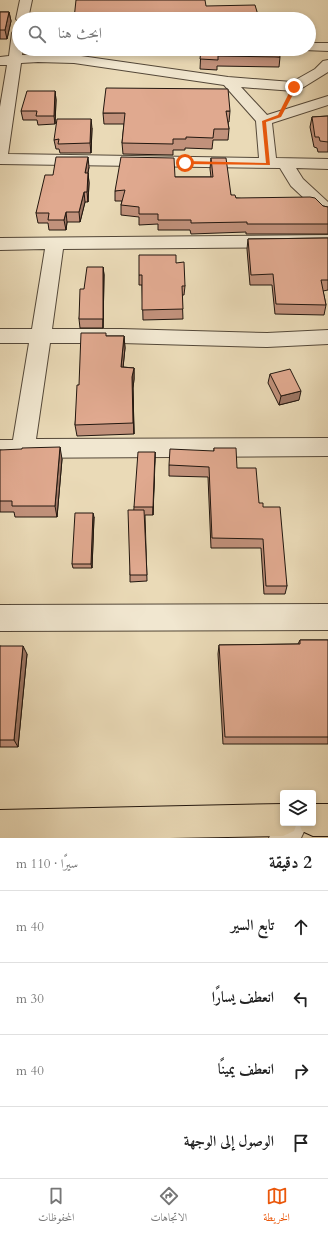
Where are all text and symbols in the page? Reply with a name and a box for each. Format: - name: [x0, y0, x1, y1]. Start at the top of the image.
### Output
- search box: [12, 12, 316, 56]
- icon: search: [26, 23, 48, 45]
- text: ابحث هنا: [58, 23, 102, 43]
- route end: [285, 78, 303, 96]
- route start: [176, 154, 194, 172]
- map controls: [280, 790, 316, 826]
- button: layers: [280, 790, 316, 826]
- text: 2 دقيقة: [269, 851, 312, 874]
- text: سيرًا · 110 m: [16, 855, 78, 873]
- text: تابع السير: [231, 915, 274, 935]
- icon: ahead: [290, 916, 312, 938]
- text: 40 m: [16, 918, 44, 936]
- text: انعطف يسارًا: [212, 987, 274, 1007]
- icon: left: [290, 988, 312, 1010]
- text: 30 m: [16, 990, 44, 1008]
- text: انعطف يمينًا: [218, 1059, 274, 1079]
- icon: right: [290, 1060, 312, 1082]
- text: 40 m: [16, 1062, 44, 1080]
- text: الوصول إلى الوجهة: [184, 1131, 274, 1151]
- icon: arrive: [290, 1132, 312, 1154]
- tab: المحفوظات: [38, 1185, 74, 1228]
- tab: الاتجاهات: [150, 1185, 187, 1228]
- tab: الخريطة: [263, 1185, 290, 1228]

